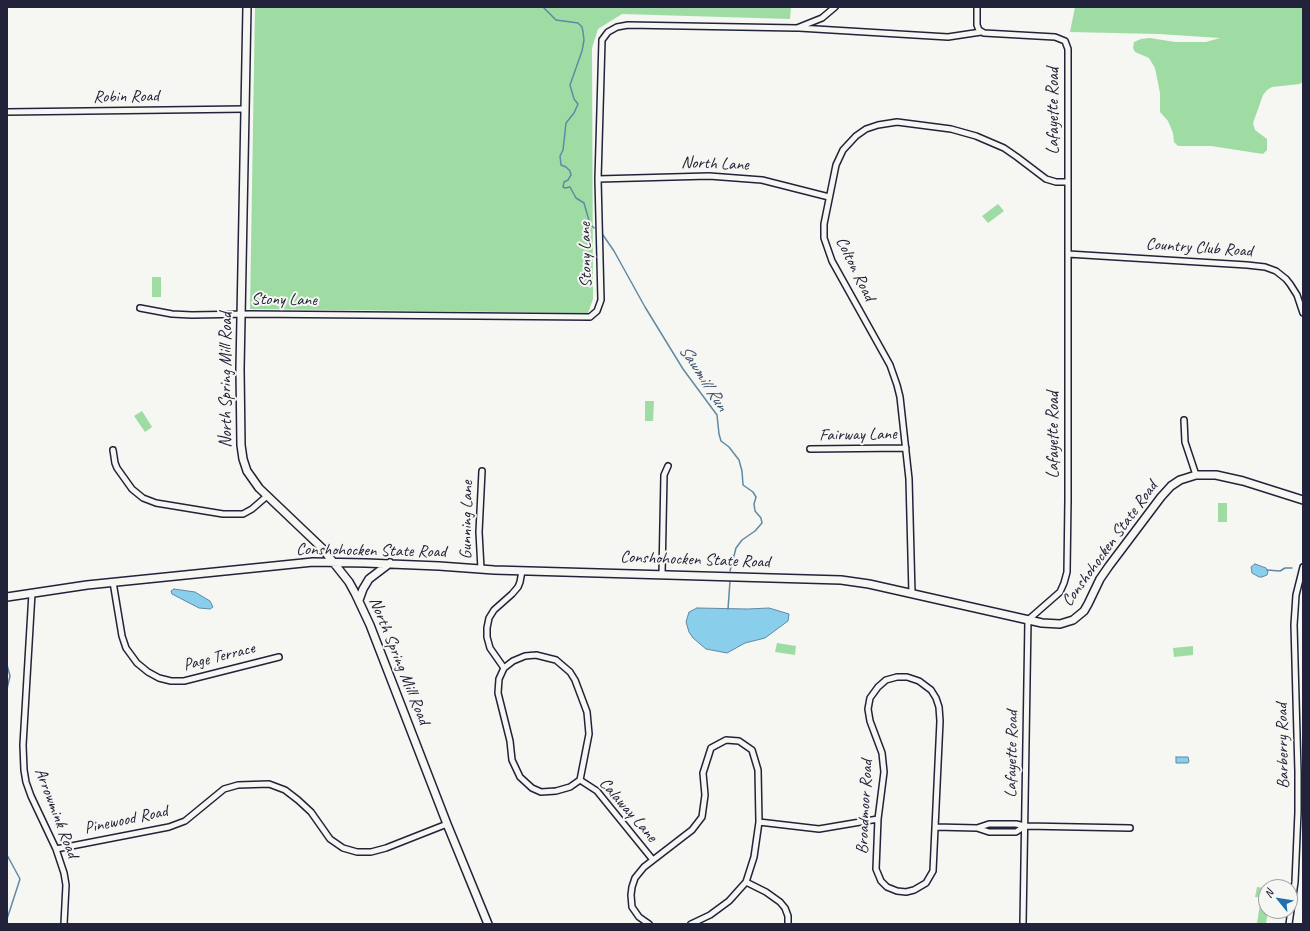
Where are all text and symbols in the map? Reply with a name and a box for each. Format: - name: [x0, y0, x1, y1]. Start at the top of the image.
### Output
- street label: Lafayette Road: [1044, 67, 1064, 155]
- street label: Robin Road: [93, 86, 159, 108]
- street label: North Lane: [681, 153, 749, 175]
- street label: Stony Lane: [575, 222, 597, 288]
- street label: Colton Road: [831, 234, 879, 304]
- street label: Country Club Road: [1145, 234, 1253, 262]
- street label: Stony Lane: [251, 289, 317, 311]
- street label: North Spring Mill Road: [217, 312, 237, 448]
- water label: Sawmill Run: [674, 341, 732, 415]
- street label: Lafayette Road: [1044, 391, 1064, 479]
- street label: Fairway Lane: [819, 424, 897, 446]
- street label: Conshohocken State Road: [1058, 477, 1162, 611]
- street label: Gunning Lane: [456, 480, 478, 560]
- street label: Conshohocken State Road: [296, 539, 446, 563]
- street label: Conshohocken State Road: [620, 547, 770, 573]
- street label: North Spring Mill Road: [364, 594, 434, 728]
- street label: Page Terrace: [181, 638, 257, 676]
- street label: Barberry Road: [1272, 703, 1294, 789]
- street label: Lafayette Road: [1001, 710, 1023, 798]
- street label: Broadmoor Road: [852, 759, 878, 855]
- street label: Arrowmink Road: [30, 765, 82, 861]
- street label: Calaway Lane: [594, 774, 662, 846]
- street label: Pinewood Road: [83, 801, 169, 839]
- north arrow: [1258, 879, 1298, 919]
- text: N: [1261, 887, 1276, 900]

